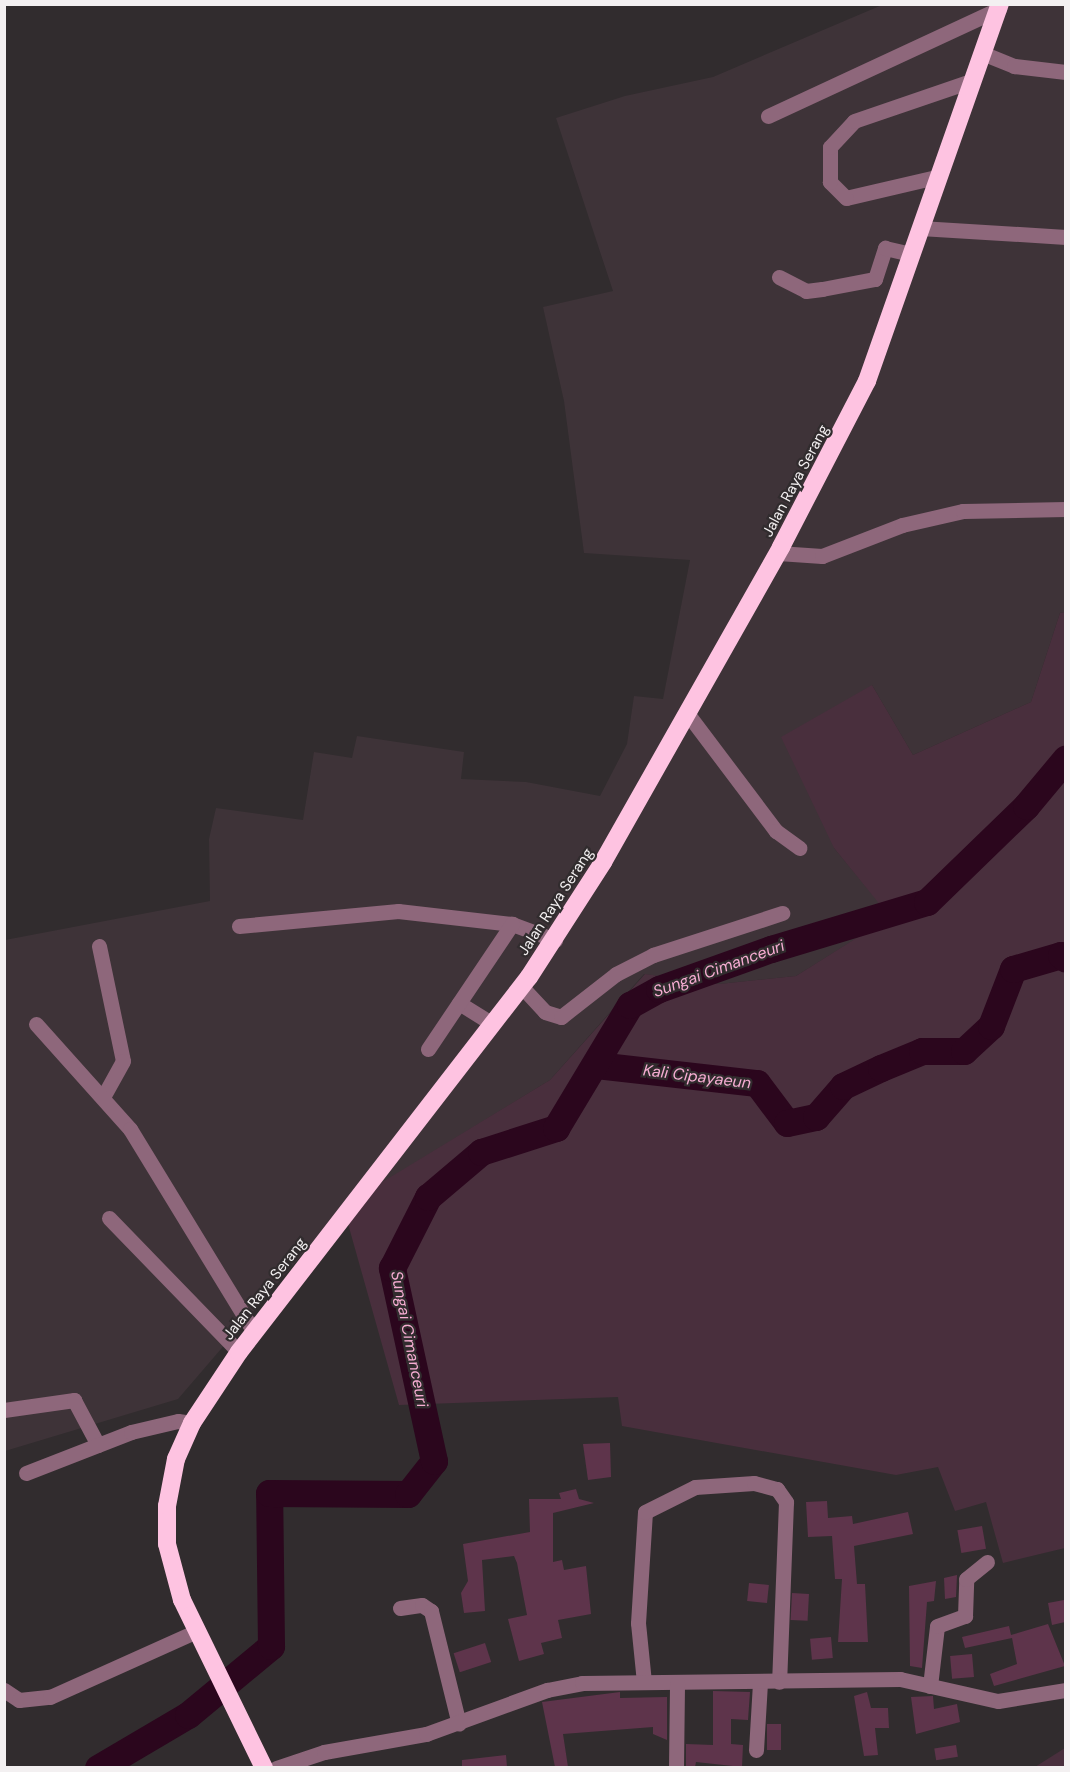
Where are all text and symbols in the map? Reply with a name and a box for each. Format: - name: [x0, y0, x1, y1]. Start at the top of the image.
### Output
- street label: Jalan Raya Serang: [759, 422, 833, 540]
- street label: Jalan Raya Serang: [515, 845, 597, 959]
- water label: Sungai Cimanceuri: [651, 936, 787, 1002]
- water label: Kali Cipayaeun: [642, 1061, 752, 1093]
- street label: Jalan Raya Serang: [220, 1234, 310, 1344]
- water label: Sungai Cimanceuri: [386, 1269, 432, 1409]

